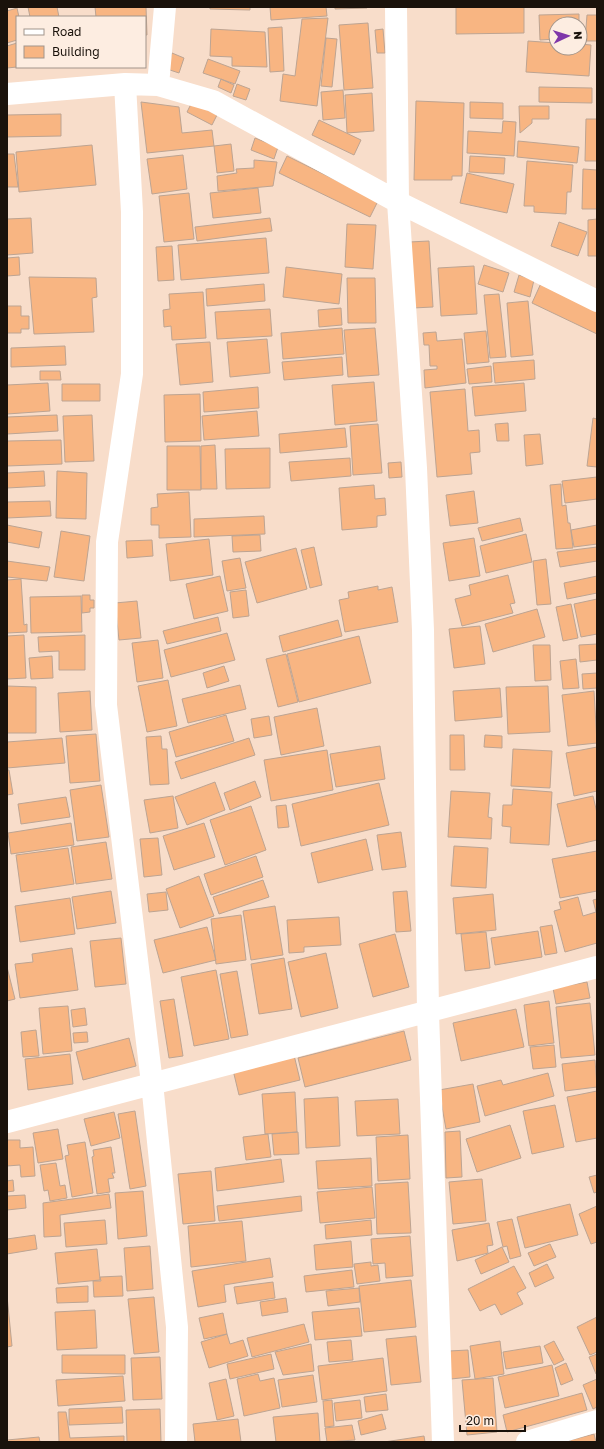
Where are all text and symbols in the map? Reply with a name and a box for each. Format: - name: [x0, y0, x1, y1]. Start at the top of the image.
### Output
- legend: [16, 16, 146, 68]
- north arrow: [548, 16, 588, 56]
- text: Road: [52, 24, 81, 39]
- text: N: [572, 31, 585, 40]
- text: Building: [52, 44, 100, 59]
- scale bar: [460, 1407, 525, 1433]
- text: 20 m: [466, 1413, 494, 1428]

